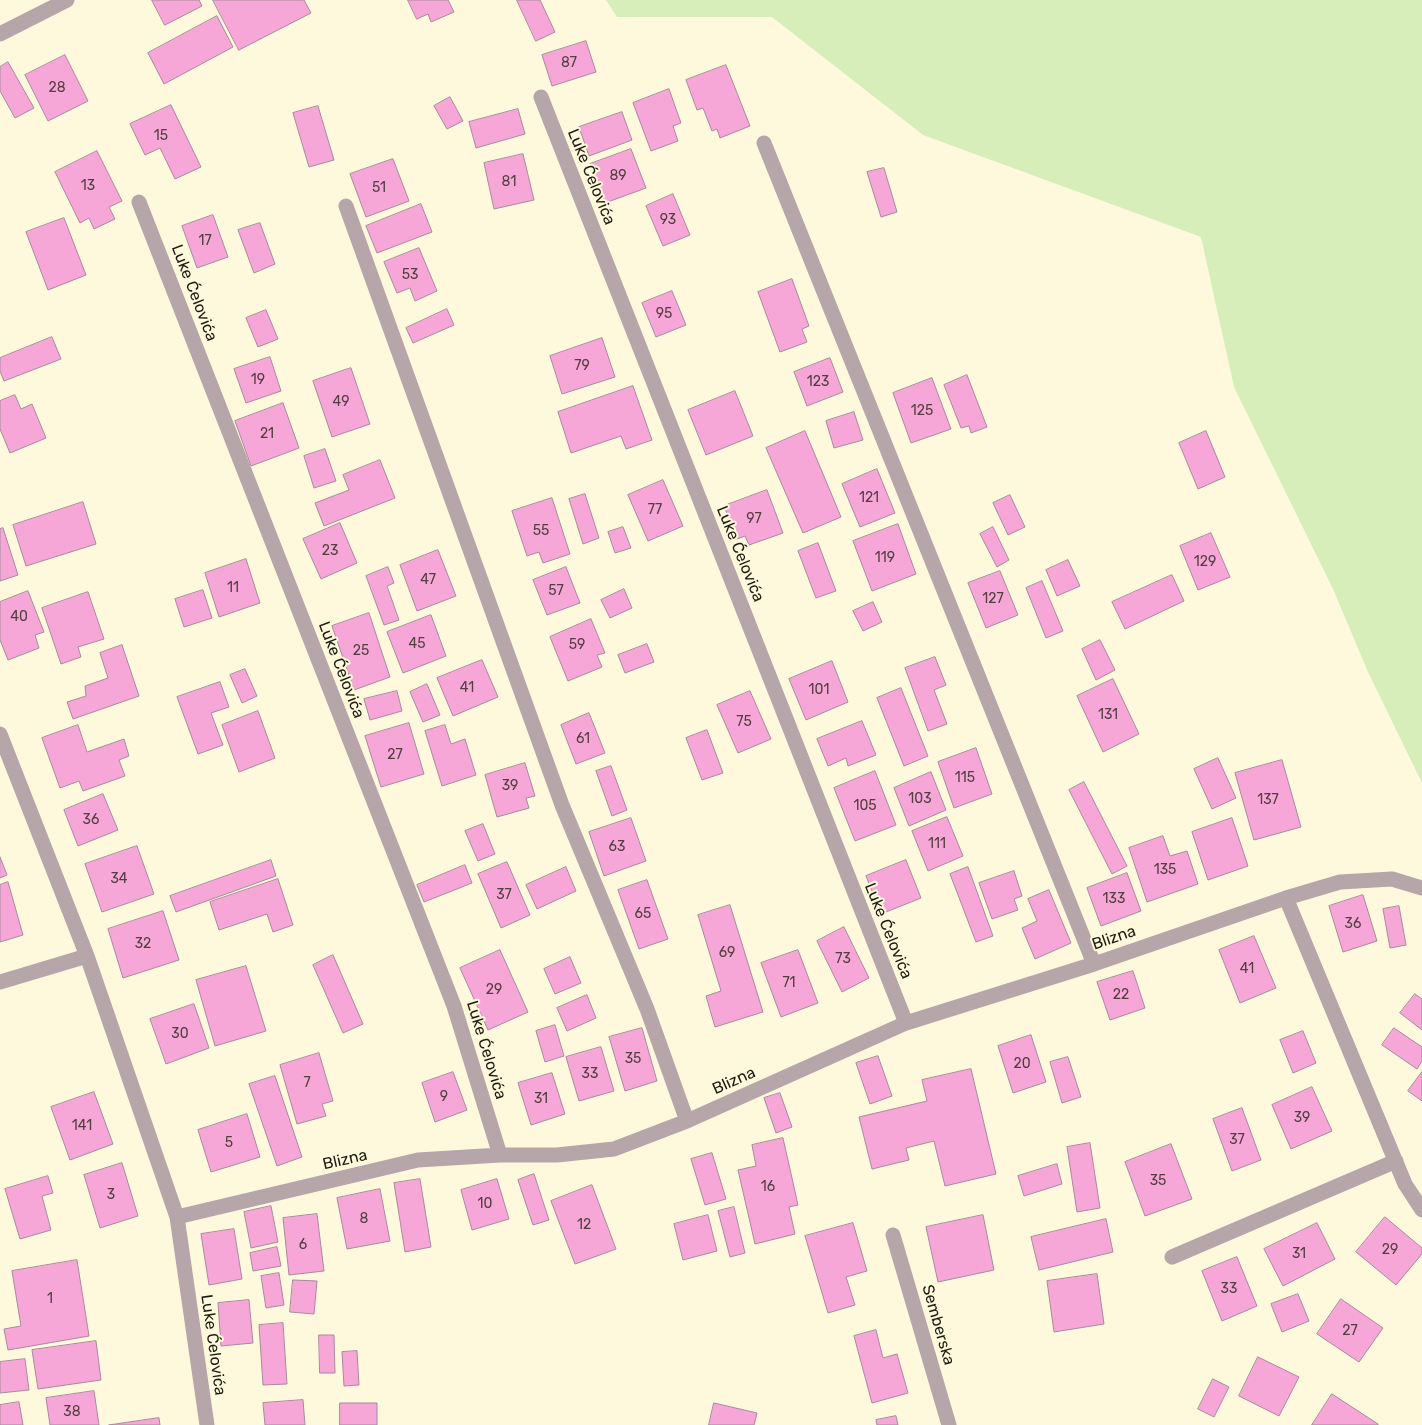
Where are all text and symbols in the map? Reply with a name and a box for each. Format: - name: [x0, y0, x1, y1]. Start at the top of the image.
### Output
- house number: 87: [561, 55, 577, 71]
- house number: 28: [48, 80, 66, 96]
- street label: Luke Ćelovića: [563, 126, 619, 228]
- house number: 15: [154, 128, 168, 144]
- house number: 89: [609, 168, 627, 184]
- house number: 81: [502, 174, 516, 190]
- house number: 13: [81, 178, 95, 194]
- house number: 51: [372, 180, 386, 196]
- house number: 93: [660, 212, 676, 228]
- house number: 17: [198, 233, 212, 249]
- street label: Luke Ćelovića: [167, 242, 221, 344]
- house number: 53: [402, 267, 418, 283]
- house number: 95: [656, 306, 672, 322]
- house number: 79: [574, 358, 590, 374]
- house number: 19: [251, 372, 265, 388]
- house number: 123: [807, 374, 829, 390]
- house number: 49: [333, 394, 349, 410]
- house number: 125: [911, 403, 933, 419]
- house number: 21: [260, 426, 274, 442]
- house number: 121: [859, 490, 879, 506]
- house number: 77: [648, 502, 662, 518]
- street label: Luke Ćelovića: [712, 503, 768, 605]
- house number: 97: [746, 511, 762, 527]
- house number: 55: [533, 523, 549, 539]
- house number: 23: [322, 543, 338, 559]
- house number: 119: [875, 550, 895, 566]
- house number: 129: [1194, 554, 1216, 570]
- house number: 47: [420, 572, 436, 588]
- house number: 11: [227, 580, 239, 596]
- house number: 57: [548, 583, 564, 599]
- house number: 127: [982, 591, 1004, 607]
- house number: 40: [10, 609, 28, 625]
- street label: Luke Ćelovića: [314, 619, 368, 721]
- house number: 45: [408, 636, 426, 652]
- house number: 59: [569, 637, 585, 653]
- house number: 25: [353, 643, 369, 659]
- house number: 41: [460, 680, 474, 696]
- house number: 101: [809, 682, 829, 698]
- house number: 131: [1098, 707, 1118, 723]
- house number: 75: [736, 714, 752, 730]
- house number: 61: [576, 731, 590, 747]
- house number: 27: [387, 747, 403, 763]
- house number: 115: [955, 770, 975, 786]
- house number: 39: [502, 778, 518, 794]
- house number: 103: [908, 791, 932, 807]
- house number: 137: [1257, 792, 1279, 808]
- house number: 105: [853, 798, 877, 814]
- house number: 36: [83, 812, 99, 828]
- house number: 111: [928, 836, 946, 852]
- house number: 63: [609, 839, 625, 855]
- house number: 135: [1154, 862, 1176, 878]
- house number: 34: [110, 871, 128, 887]
- street label: Luke Ćelovića: [860, 880, 916, 982]
- house number: 37: [496, 887, 512, 903]
- house number: 133: [1103, 891, 1125, 907]
- house number: 65: [635, 906, 651, 922]
- house number: 36: [1345, 916, 1361, 932]
- street label: Blizna: [1090, 922, 1138, 954]
- house number: 32: [135, 936, 151, 952]
- house number: 69: [719, 945, 735, 961]
- house number: 73: [835, 951, 851, 967]
- house number: 41: [1240, 961, 1254, 977]
- house number: 71: [782, 975, 796, 991]
- house number: 29: [486, 982, 502, 998]
- house number: 22: [1113, 987, 1129, 1003]
- street label: Luke Ćelovića: [462, 998, 510, 1102]
- house number: 30: [171, 1026, 189, 1042]
- house number: 35: [625, 1051, 641, 1067]
- house number: 20: [1013, 1056, 1031, 1072]
- street label: Blizna: [709, 1063, 759, 1099]
- house number: 33: [582, 1066, 598, 1082]
- house number: 7: [303, 1075, 311, 1091]
- house number: 9: [440, 1089, 448, 1105]
- house number: 31: [534, 1091, 548, 1107]
- house number: 39: [1294, 1110, 1310, 1126]
- house number: 141: [72, 1118, 92, 1134]
- house number: 37: [1229, 1132, 1245, 1148]
- house number: 5: [225, 1135, 233, 1151]
- street label: Blizna: [321, 1146, 369, 1174]
- house number: 35: [1150, 1173, 1166, 1189]
- house number: 16: [761, 1179, 775, 1195]
- house number: 3: [107, 1187, 115, 1203]
- house number: 10: [478, 1196, 492, 1212]
- house number: 8: [360, 1211, 368, 1227]
- house number: 12: [577, 1217, 591, 1233]
- house number: 6: [299, 1237, 307, 1253]
- house number: 29: [1382, 1242, 1398, 1258]
- house number: 31: [1292, 1246, 1306, 1262]
- house number: 33: [1221, 1281, 1237, 1297]
- street label: Semberska: [917, 1283, 959, 1367]
- house number: 1: [47, 1291, 53, 1307]
- street label: Luke Ćelovića: [196, 1293, 230, 1397]
- house number: 27: [1342, 1323, 1358, 1339]
- house number: 38: [63, 1404, 81, 1420]

